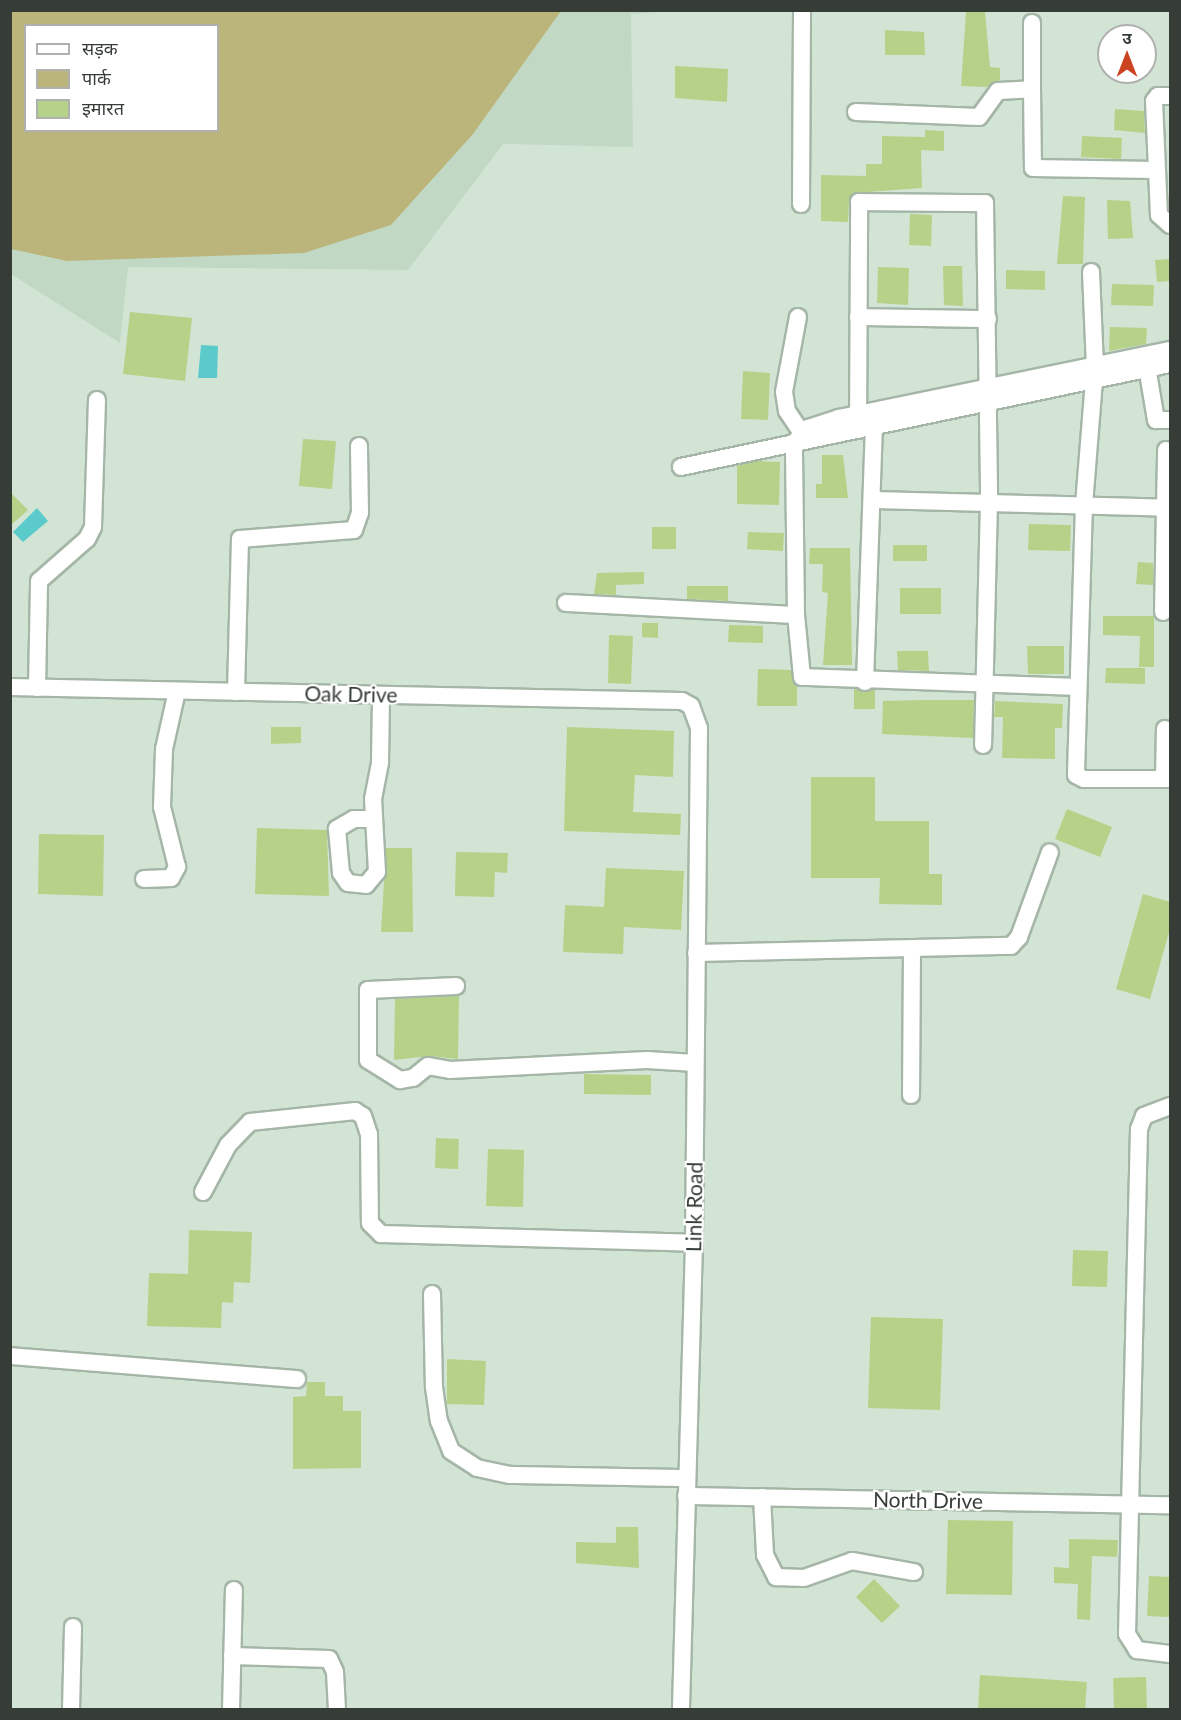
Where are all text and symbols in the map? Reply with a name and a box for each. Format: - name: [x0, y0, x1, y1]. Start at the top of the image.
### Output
- legend: [24, 24, 219, 132]
- north arrow: [1097, 24, 1157, 84]
- text: उ: [1122, 28, 1132, 47]
- text: सड़क: [82, 37, 118, 59]
- text: पार्क: [82, 67, 111, 89]
- text: इमारत: [82, 97, 124, 119]
- street label: Oak Drive: [304, 681, 398, 707]
- street label: Link Road: [681, 1162, 707, 1252]
- street label: North Drive: [873, 1486, 983, 1514]

